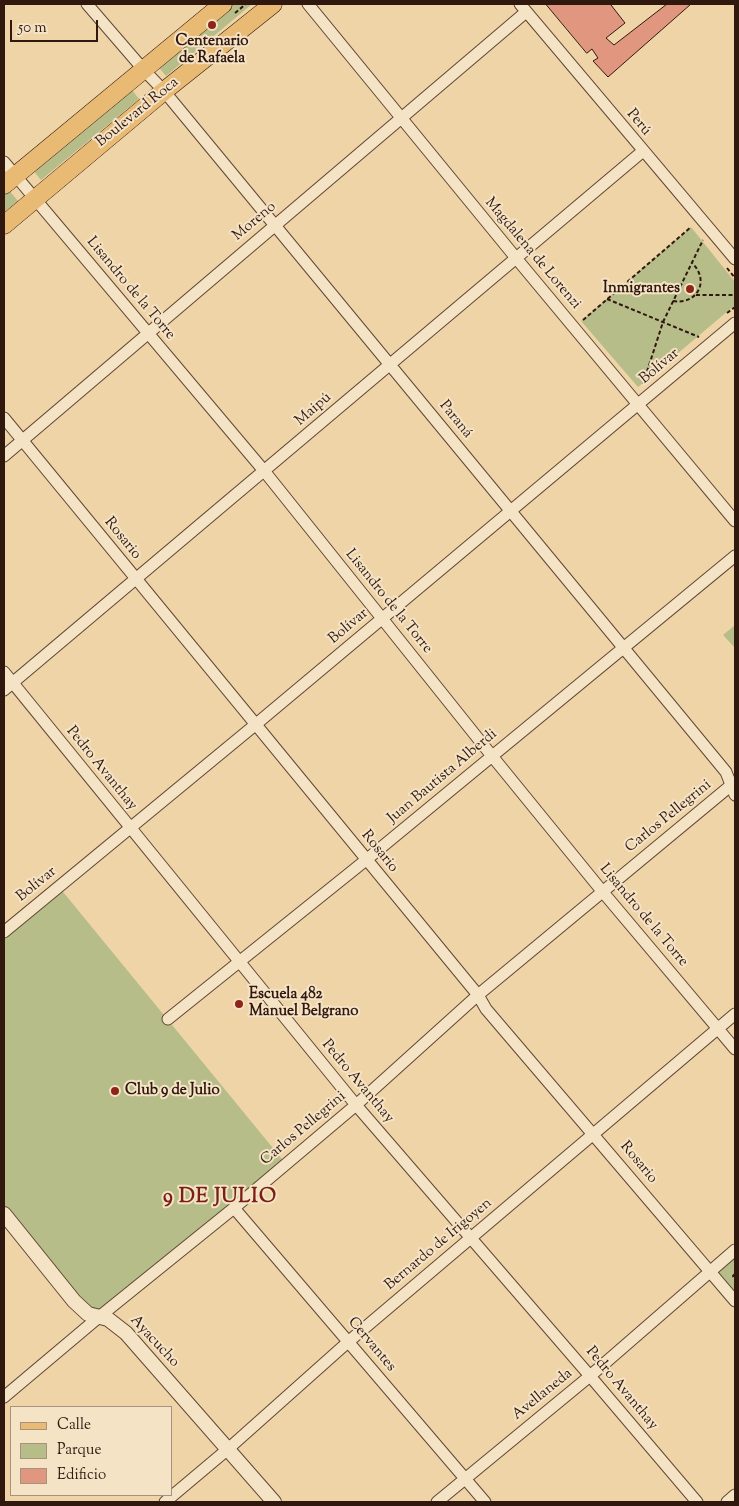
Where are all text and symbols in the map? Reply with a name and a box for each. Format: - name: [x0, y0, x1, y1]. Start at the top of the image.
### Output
- scale bar: [12, 10, 100, 42]
- text: 50 m: [18, 18, 47, 39]
- marker: Centenario de Rafaela: [206, 19, 218, 31]
- place label: Centenario de Rafaela: [175, 33, 249, 68]
- street label: Boulevard Roca: [93, 74, 183, 152]
- street label: Perú: [622, 106, 654, 140]
- street label: Magdalena de Lorenzi: [480, 194, 584, 314]
- street label: Moreno: [230, 199, 280, 245]
- street label: Lisandro de la Torre: [82, 234, 178, 344]
- place label: Inmigrantes: [603, 280, 680, 298]
- marker: Inmigrantes: [684, 283, 696, 295]
- street label: Bolívar: [637, 345, 683, 389]
- street label: Maipú: [292, 389, 336, 431]
- street label: Paraná: [434, 398, 476, 442]
- street label: Rosario: [100, 514, 144, 564]
- street label: Lisandro de la Torre: [341, 546, 435, 658]
- street label: Bolívar: [326, 605, 372, 649]
- street label: Pedro Avanthay: [62, 723, 140, 815]
- street label: Juan Bautista Alberdi: [385, 726, 501, 828]
- street label: Carlos Pellegrini: [622, 777, 716, 857]
- street label: Rosario: [357, 827, 401, 877]
- street label: Lisandro de la Torre: [595, 861, 691, 971]
- street label: Bolívar: [13, 863, 61, 907]
- place label: Escuela 482 Manuel Belgrano: [249, 986, 359, 1021]
- marker: Escuela 482 Manuel Belgrano: [233, 998, 245, 1010]
- street label: Pedro Avanthay: [317, 1037, 397, 1127]
- place label: Club 9 de Julio: [125, 1082, 220, 1100]
- marker: Club 9 de Julio: [109, 1085, 121, 1097]
- street label: Carlos Pellegrini: [258, 1088, 350, 1170]
- street label: Rosario: [615, 1138, 661, 1188]
- district label: 9 DE JULIO: [162, 1187, 278, 1211]
- street label: Bernardo de Irigoyen: [382, 1195, 496, 1295]
- street label: Ayacucho: [125, 1312, 183, 1372]
- street label: Cervantes: [343, 1314, 399, 1376]
- street label: Pedro Avanthay: [581, 1344, 661, 1434]
- street label: Avellaneda: [509, 1365, 577, 1425]
- legend: [10, 1406, 172, 1496]
- text: Calle: [57, 1415, 91, 1436]
- text: Parque: [57, 1440, 101, 1461]
- text: Edificio: [57, 1465, 106, 1486]

